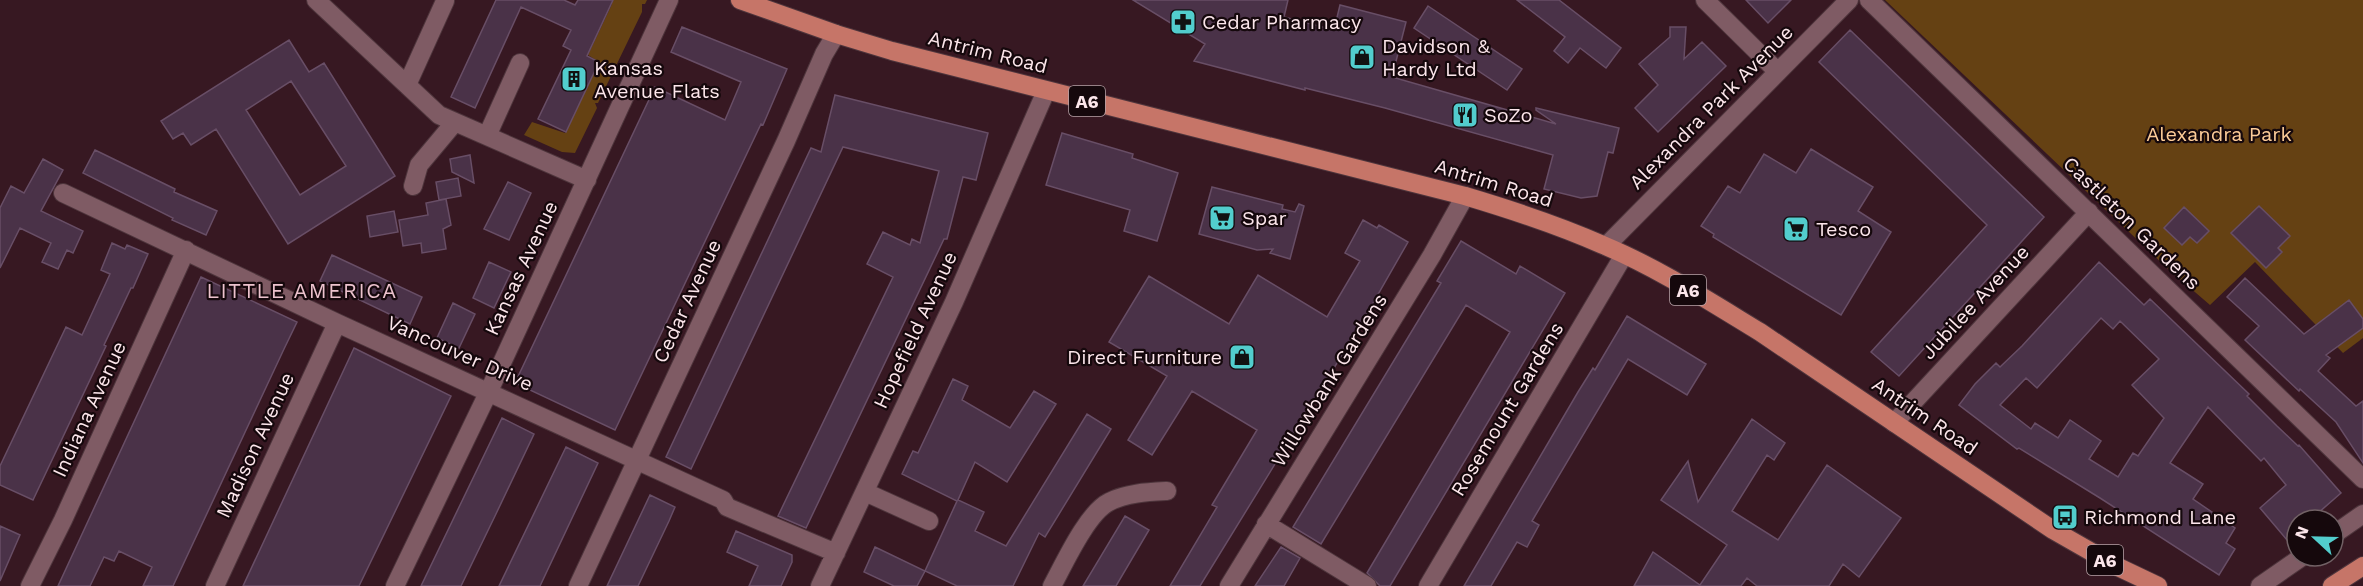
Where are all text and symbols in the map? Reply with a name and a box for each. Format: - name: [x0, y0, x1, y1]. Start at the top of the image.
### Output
- pharmacy icon: Cedar Pharmacy: [1168, 7, 1198, 37]
- place label: Cedar Pharmacy: [1202, 10, 1362, 34]
- street label: Alexandra Park Avenue: [1624, 20, 1798, 194]
- street label: Antrim Road: [926, 26, 1050, 78]
- place label: Davidson & Hardy Ltd: [1382, 34, 1490, 81]
- shop icon: Davidson & Hardy Ltd: [1347, 42, 1377, 72]
- place label: Kansas Avenue Flats: [594, 56, 720, 103]
- building icon: Kansas Avenue Flats: [559, 64, 589, 94]
- road number: A6: [1069, 86, 1105, 116]
- restaurant icon: SoZo: [1450, 100, 1480, 130]
- place label: SoZo: [1484, 103, 1532, 127]
- park label: Alexandra Park: [2146, 122, 2292, 146]
- street label: Castleton Gardens: [2058, 151, 2206, 295]
- street label: Antrim Road: [1432, 154, 1556, 212]
- street label: Kansas Avenue: [479, 197, 563, 339]
- supermarket icon: Spar: [1207, 203, 1237, 233]
- place label: Spar: [1242, 206, 1287, 230]
- supermarket icon: Tesco: [1781, 214, 1811, 244]
- place label: Tesco: [1816, 217, 1871, 241]
- street label: Cedar Avenue: [648, 235, 726, 367]
- street label: Jubilee Avenue: [1916, 240, 2034, 364]
- street label: Hopefield Avenue: [868, 248, 962, 412]
- road number: A6: [1670, 275, 1706, 305]
- district label: LITTLE AMERICA: [206, 278, 398, 303]
- street label: Willowbank Gardens: [1266, 289, 1392, 471]
- street label: Vancouver Drive: [383, 310, 537, 396]
- street label: Rosemount Gardens: [1446, 318, 1568, 500]
- street label: Indiana Avenue: [47, 337, 131, 481]
- shop icon: Direct Furniture: [1227, 342, 1257, 372]
- place label: Direct Furniture: [1067, 345, 1222, 369]
- street label: Madison Avenue: [211, 368, 299, 522]
- street label: Antrim Road: [1868, 372, 1982, 460]
- bus stop icon: Richmond Lane: [2050, 502, 2080, 532]
- place label: Richmond Lane: [2084, 505, 2236, 529]
- north arrow: [2285, 508, 2345, 568]
- text: N: [2291, 524, 2313, 542]
- road number: A6: [2087, 545, 2123, 575]

